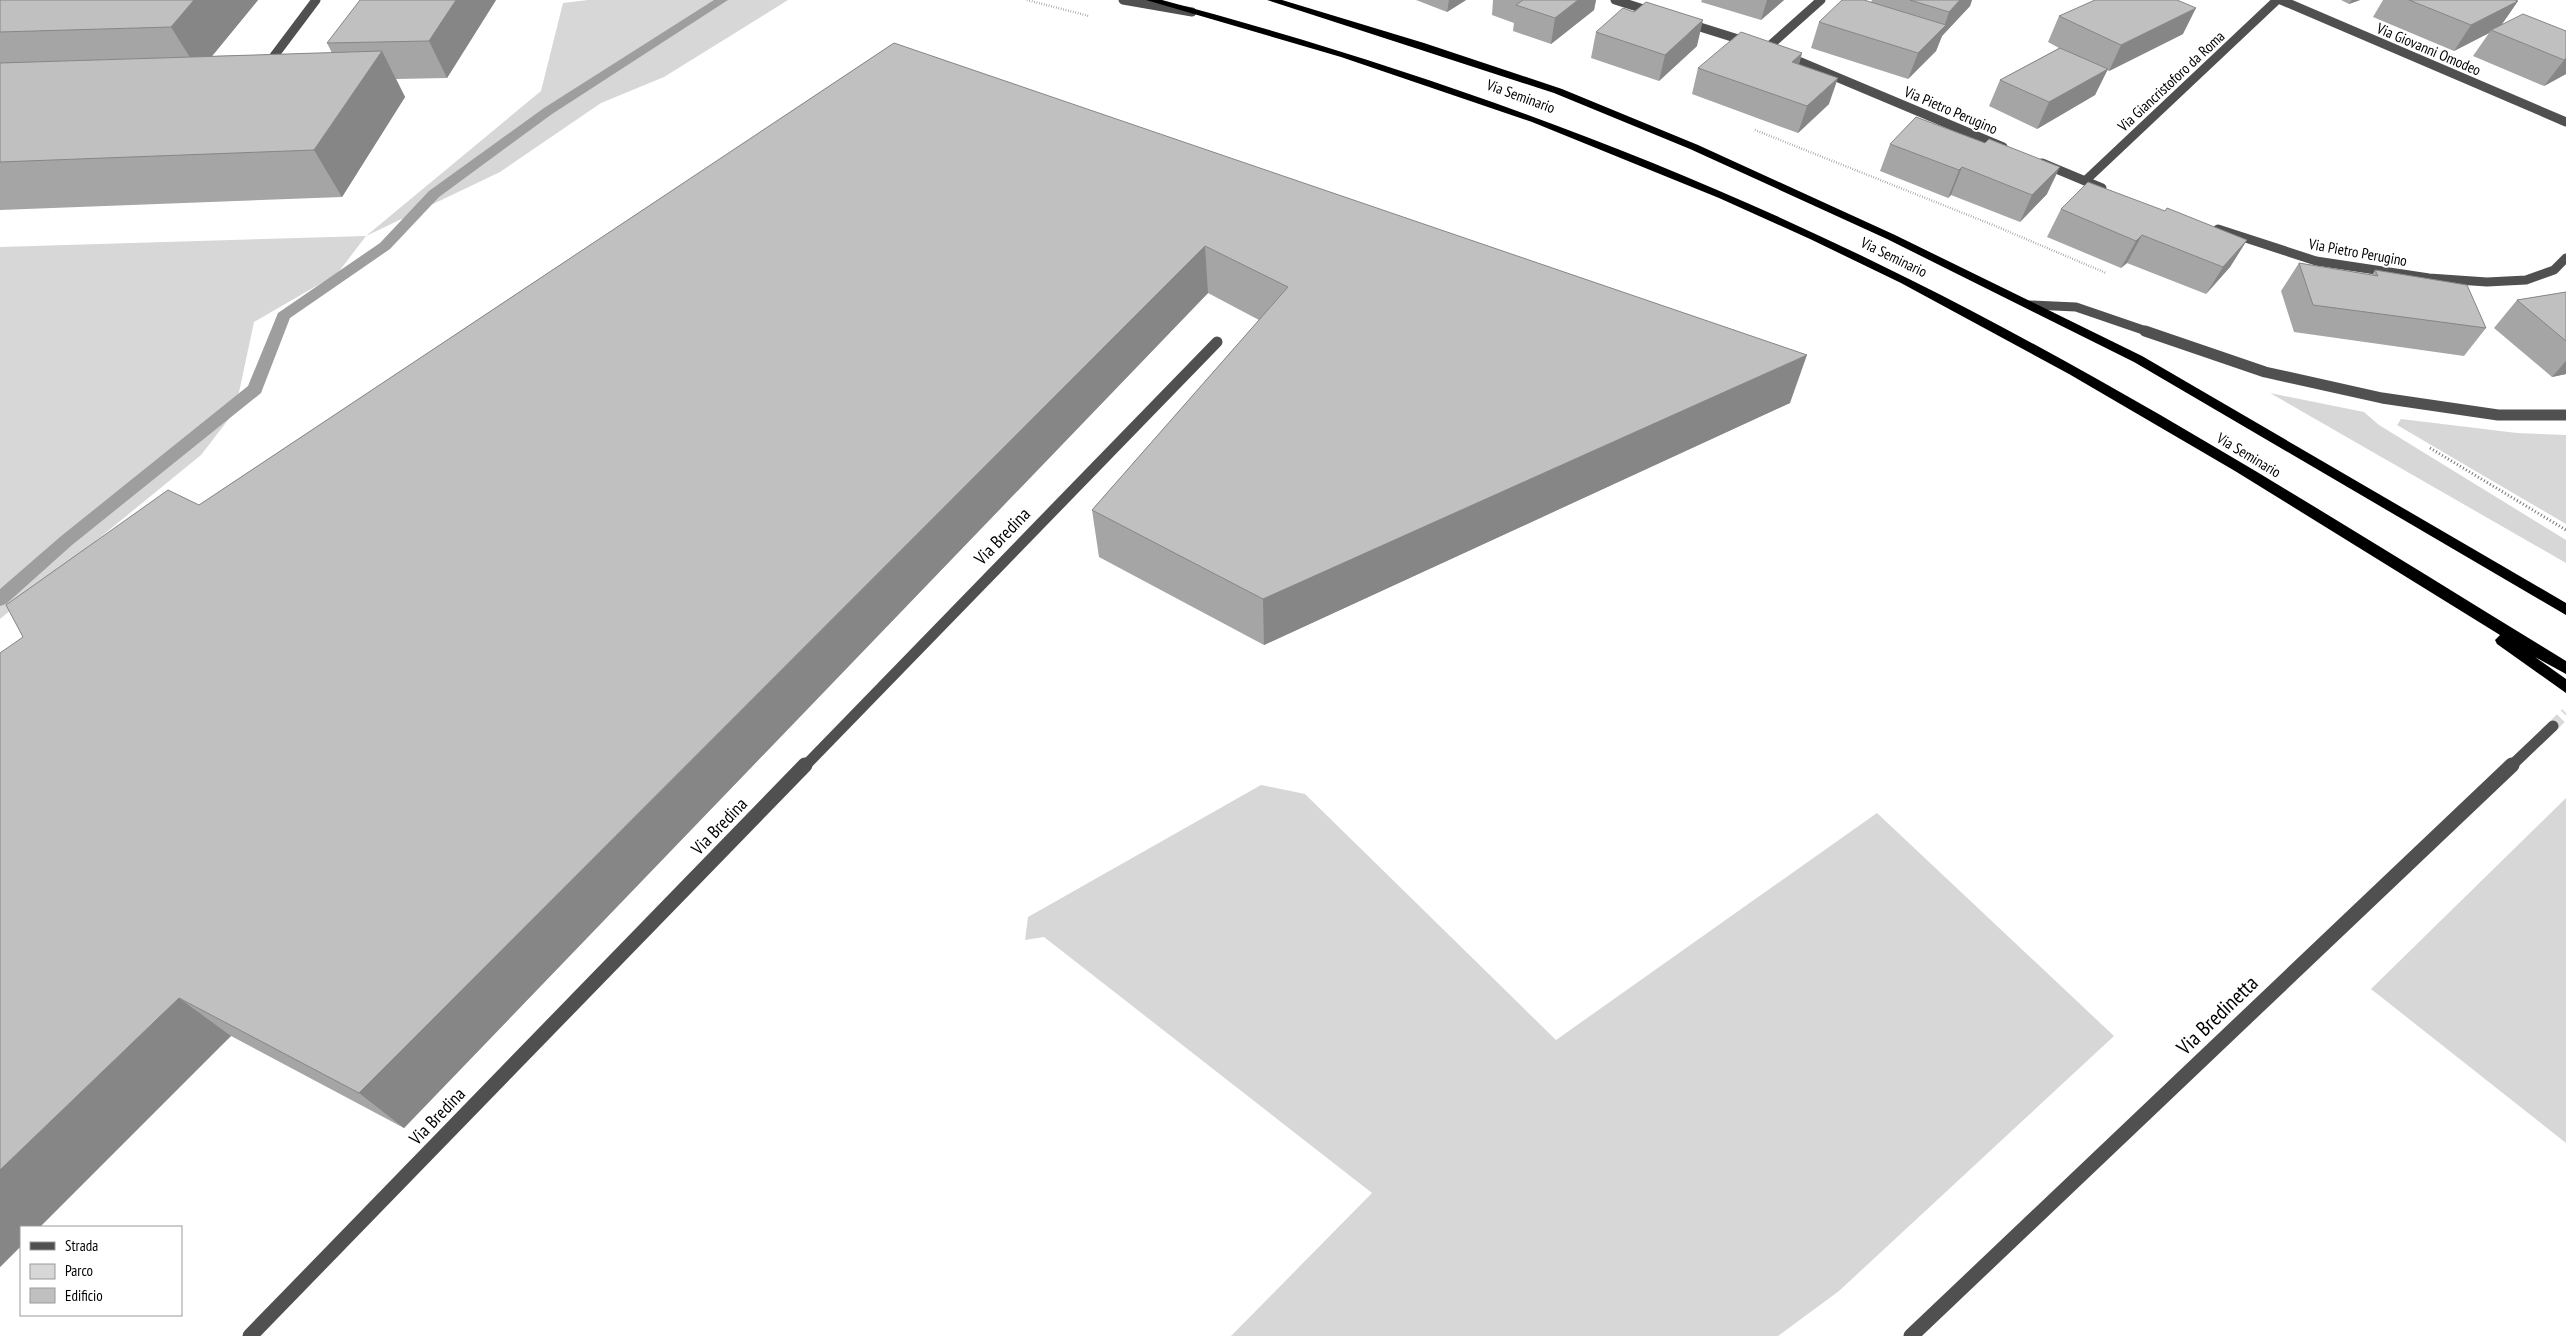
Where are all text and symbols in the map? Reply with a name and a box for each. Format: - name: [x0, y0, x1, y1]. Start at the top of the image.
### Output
- street label: Via Giovanni Omodeo: [2373, 18, 2484, 79]
- street label: Via Giancristoforo da Roma: [2113, 27, 2228, 136]
- street label: Via Seminario: [1483, 75, 1558, 117]
- street label: Via Pietro Perugino: [1901, 81, 2000, 138]
- street label: Via Seminario: [1857, 232, 1930, 281]
- street label: Via Pietro Perugino: [2306, 234, 2409, 270]
- street label: Via Seminario: [2213, 428, 2285, 482]
- street label: Via Bredina: [968, 503, 1035, 570]
- street label: Via Bredina: [685, 793, 752, 860]
- street label: Via Bredinetta: [2170, 970, 2263, 1061]
- street label: Via Bredina: [403, 1083, 470, 1150]
- legend: [20, 1226, 182, 1316]
- text: Strada: [65, 1236, 98, 1255]
- text: Parco: [65, 1261, 93, 1280]
- text: Edificio: [65, 1286, 103, 1305]

